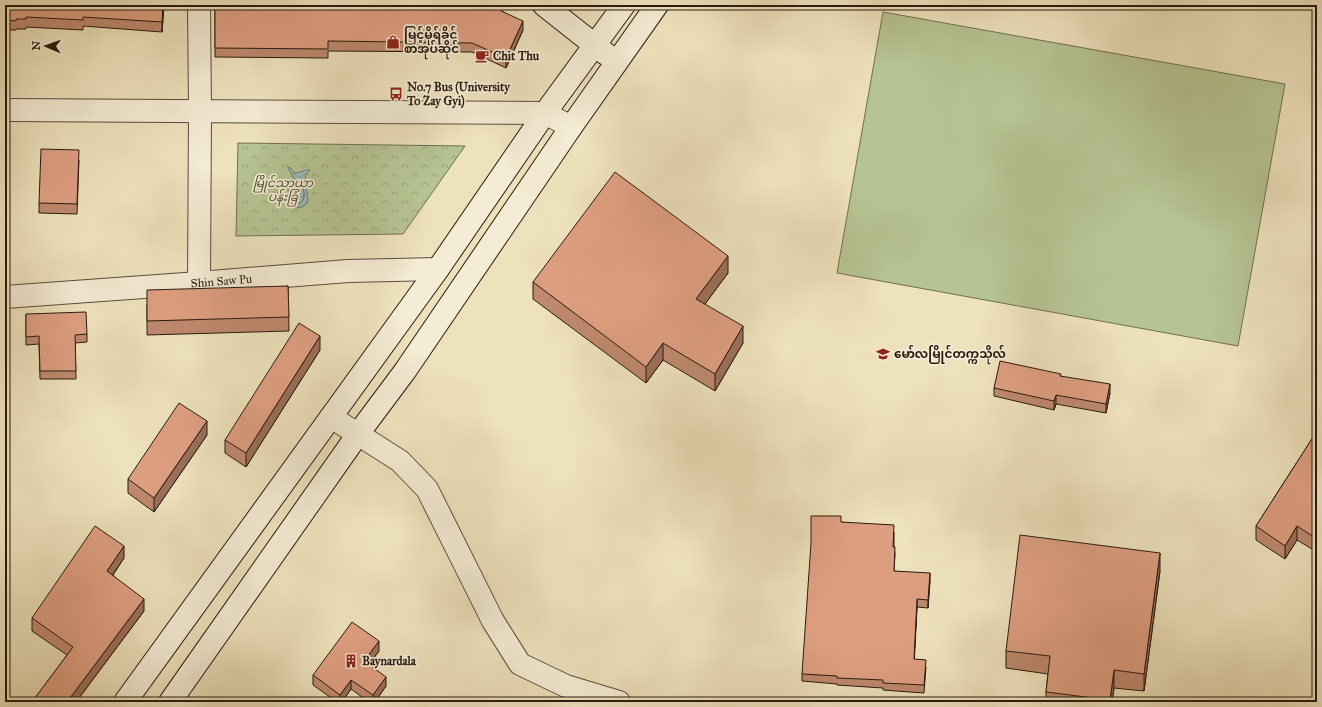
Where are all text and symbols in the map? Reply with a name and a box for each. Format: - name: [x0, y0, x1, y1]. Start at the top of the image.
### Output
- place label: မြင့်မိုရ်ခိုင် စာအုပ်ဆိုင်: [404, 25, 459, 60]
- north arrow: [26, 26, 66, 66]
- shop icon: မြင့်မိုရ်ခိုင် စာအုပ်ဆိုင်: [385, 34, 401, 50]
- text: N: [30, 40, 43, 51]
- cafe icon: Chit Thu: [474, 48, 490, 64]
- place label: Chit Thu: [493, 49, 540, 63]
- place label: No.7 Bus (University To Zay Gyi): [406, 80, 511, 109]
- bus stop icon: No.7 Bus (University To Zay Gyi): [388, 86, 404, 102]
- park label: မြိုင်သာယာ ပန်းခြံ: [253, 174, 313, 207]
- street label: Shin Saw Pu: [190, 272, 253, 291]
- place label: မော်လမြိုင်တက္ကသိုလ်: [894, 344, 1006, 365]
- school or university icon: မော်လမြိုင်တက္ကသိုလ်: [875, 346, 891, 362]
- building icon: Baynardala: [343, 653, 359, 669]
- place label: Baynardala: [362, 654, 417, 669]

